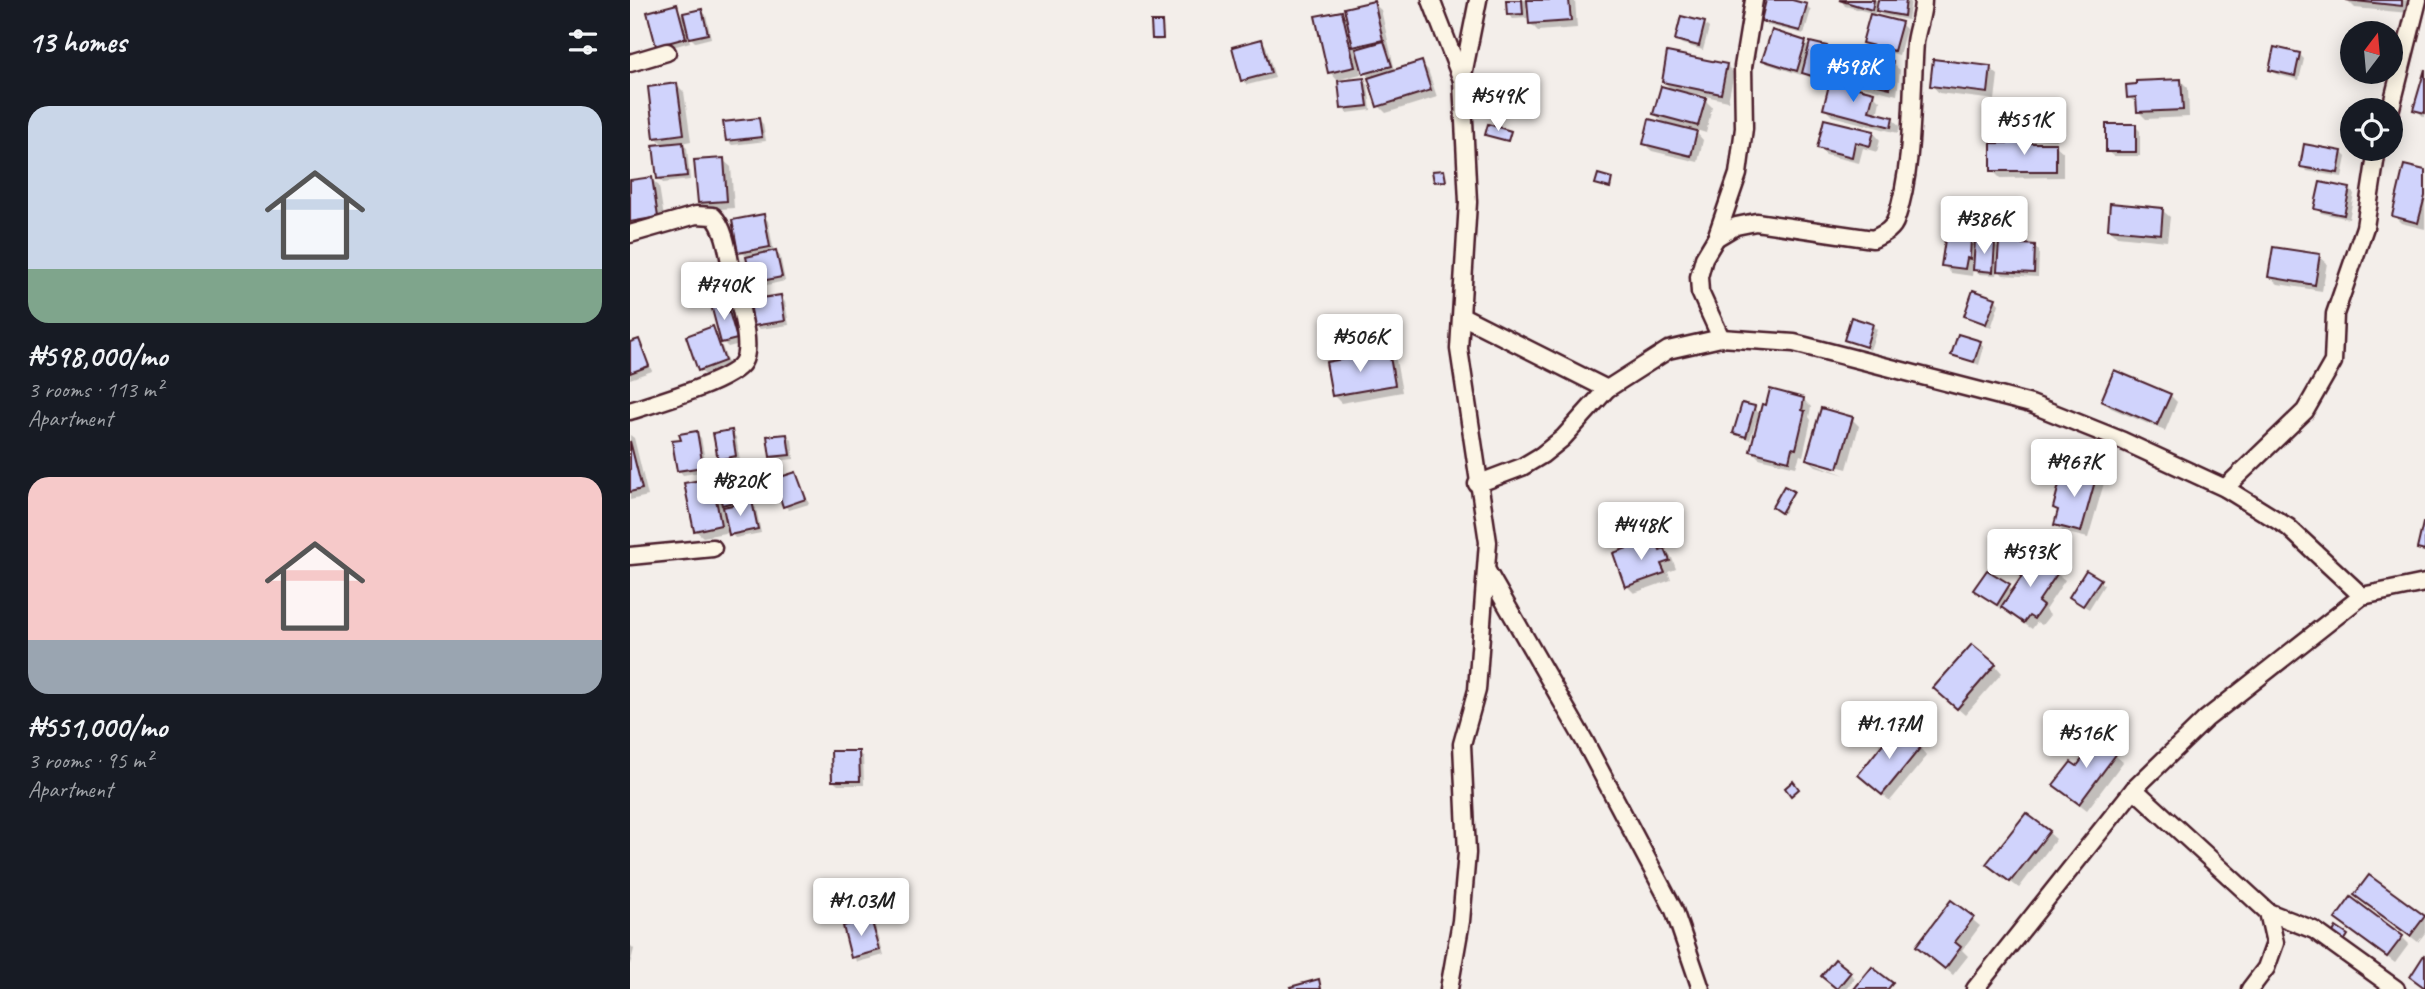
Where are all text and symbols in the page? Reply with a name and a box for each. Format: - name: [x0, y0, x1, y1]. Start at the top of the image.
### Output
- north arrow: [2340, 21, 2403, 84]
- map controls: [2340, 21, 2403, 161]
- text: 13 homes: [28, 23, 126, 61]
- icon: filters: [564, 23, 602, 61]
- pin: ₦598K: [1804, 44, 1902, 104]
- text: ₦598K: [1826, 52, 1880, 81]
- pin: ₦549K: [1449, 74, 1547, 133]
- text: ₦549K: [1471, 81, 1525, 110]
- pin: ₦551K: [1975, 97, 2073, 157]
- button: locate: [2340, 98, 2403, 161]
- text: ₦551K: [1997, 105, 2051, 134]
- icon: home: [252, 152, 378, 278]
- pin: ₦386K: [1935, 196, 2033, 256]
- text: ₦386K: [1957, 204, 2011, 233]
- pin: ₦740K: [675, 262, 773, 322]
- text: ₦740K: [697, 270, 751, 299]
- pin: ₦506K: [1311, 314, 1409, 374]
- text: ₦506K: [1333, 322, 1387, 351]
- text: ₦598,000/mo: [28, 337, 167, 375]
- text: 3 rooms · 113 m²: [28, 375, 163, 404]
- text: Apartment: [28, 404, 113, 433]
- pin: ₦967K: [2025, 440, 2123, 499]
- text: ₦967K: [2047, 447, 2101, 476]
- pin: ₦820K: [691, 458, 789, 518]
- text: ₦820K: [713, 466, 767, 495]
- pin: ₦448K: [1592, 503, 1690, 562]
- text: ₦448K: [1614, 510, 1668, 539]
- icon: home: [252, 523, 378, 649]
- pin: ₦593K: [1981, 530, 2079, 589]
- text: ₦593K: [2003, 537, 2057, 566]
- pin: ₦1.17M: [1832, 702, 1946, 761]
- text: ₦551,000/mo: [28, 708, 167, 746]
- text: ₦1.17M: [1857, 709, 1921, 738]
- pin: ₦516K: [2037, 710, 2135, 770]
- text: ₦516K: [2059, 718, 2113, 747]
- text: 3 rooms · 95 m²: [28, 746, 152, 775]
- text: Apartment: [28, 775, 113, 804]
- pin: ₦1.03M: [804, 878, 918, 938]
- text: ₦1.03M: [829, 886, 893, 915]

